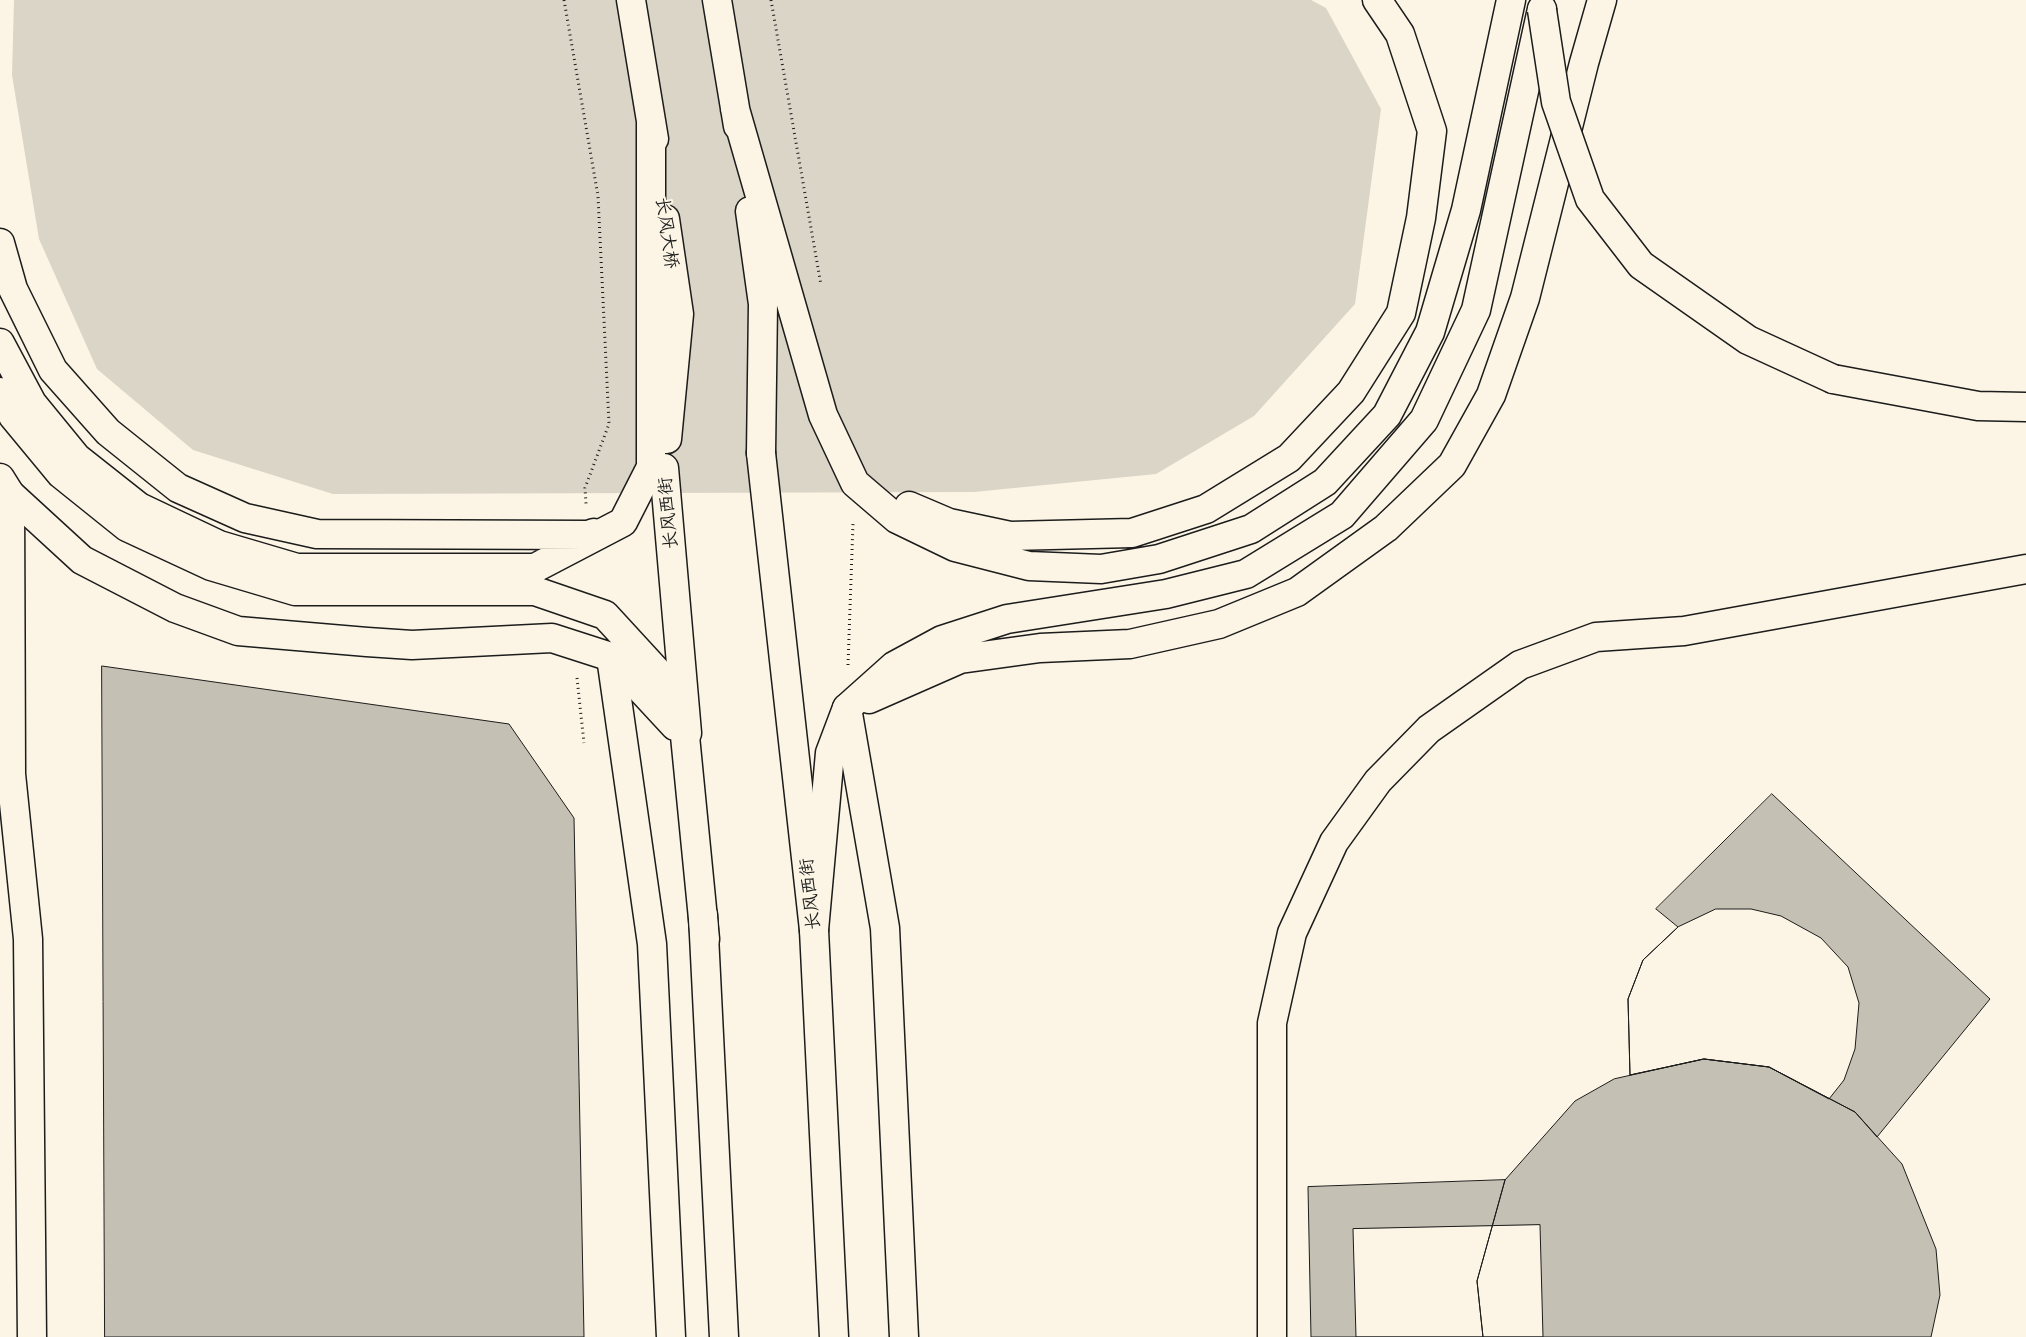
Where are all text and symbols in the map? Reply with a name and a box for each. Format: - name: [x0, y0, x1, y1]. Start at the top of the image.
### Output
- street label: 长风大桥: [651, 196, 683, 270]
- street label: 长风西街: [654, 476, 682, 550]
- street label: 长风西街: [795, 857, 825, 931]

